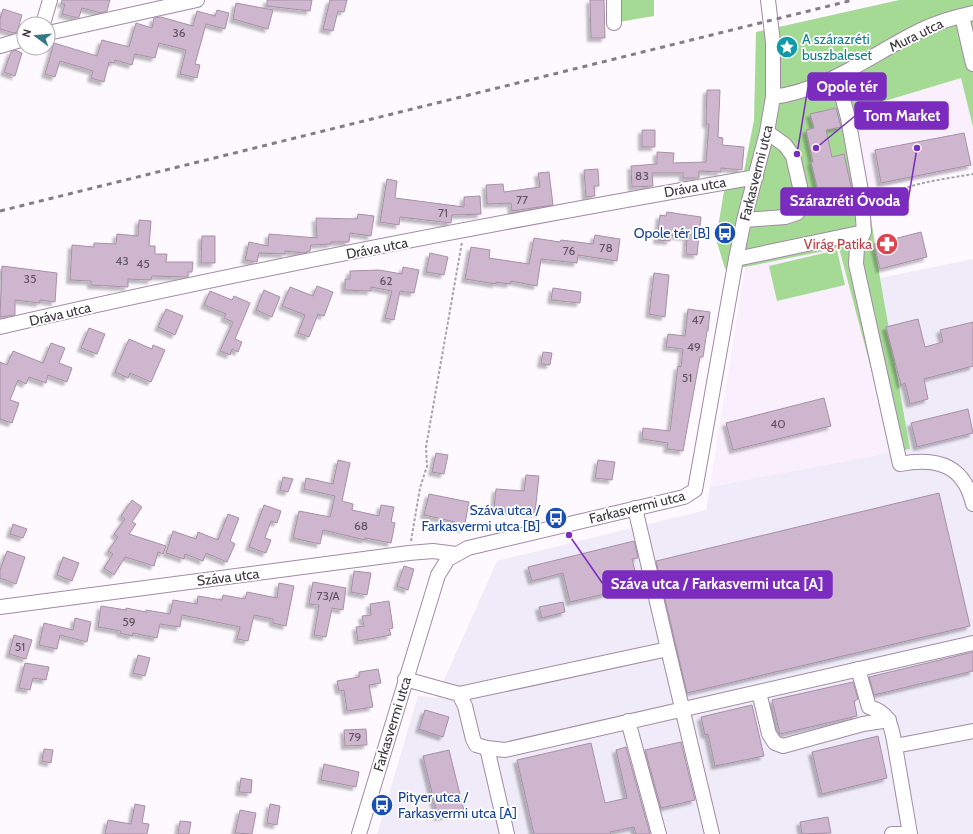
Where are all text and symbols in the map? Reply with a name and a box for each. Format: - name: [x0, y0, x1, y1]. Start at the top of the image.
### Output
- street label: Mura utca: [886, 14, 946, 56]
- north arrow: [16, 16, 56, 56]
- house number: 36: [172, 25, 186, 40]
- text: N: [19, 28, 34, 39]
- place label: A szárazréti buszbaleset: [802, 30, 872, 64]
- place icon: A szárazréti buszbaleset: [774, 34, 800, 60]
- callout: Opole tér: [808, 73, 886, 100]
- text: Opole tér: [816, 78, 878, 96]
- callout: Tom Market: [855, 102, 948, 129]
- text: Tom Market: [864, 107, 940, 125]
- street label: Farkasvermi utca: [735, 123, 777, 223]
- house number: 83: [635, 168, 649, 183]
- street label: Dráva utca: [663, 173, 728, 201]
- callout: Szárazréti Óvoda: [781, 188, 908, 215]
- text: Szárazréti Óvoda: [790, 191, 901, 210]
- house number: 77: [516, 192, 528, 207]
- house number: 71: [438, 205, 448, 220]
- bus stop icon: Opole tér [B]: [712, 220, 738, 246]
- place label: Opole tér [B]: [634, 224, 710, 242]
- pharmacy icon: Virág Patika: [874, 231, 900, 257]
- street label: Dráva utca: [345, 233, 410, 263]
- place label: Virág Patika: [804, 235, 872, 253]
- house number: 78: [599, 240, 613, 255]
- house number: 76: [563, 243, 575, 258]
- house number: 43: [115, 253, 129, 268]
- house number: 45: [136, 256, 150, 271]
- house number: 35: [24, 271, 36, 286]
- house number: 62: [379, 273, 393, 288]
- street label: Dráva utca: [27, 298, 93, 330]
- house number: 47: [692, 312, 704, 327]
- house number: 49: [687, 339, 701, 354]
- house number: 51: [682, 370, 692, 385]
- house number: 40: [770, 416, 786, 431]
- street label: Farkasvermi utca: [587, 486, 687, 528]
- place label: Száva utca / Farkasvermi utca [B]: [422, 501, 540, 535]
- bus stop icon: Száva utca / Farkasvermi utca [B]: [543, 505, 569, 531]
- house number: 68: [354, 518, 368, 533]
- street label: Száva utca: [196, 564, 261, 590]
- callout: Száva utca / Farkasvermi utca [A]: [603, 571, 832, 598]
- text: Száva utca / Farkasvermi utca [A]: [611, 575, 823, 593]
- house number: 73/A: [316, 588, 340, 603]
- house number: 59: [122, 614, 136, 629]
- house number: 51: [15, 639, 25, 654]
- street label: Farkasvermi utca: [369, 674, 415, 774]
- house number: 79: [349, 729, 362, 744]
- place label: Pityer utca / Farkasvermi utca [A]: [398, 788, 517, 822]
- bus stop icon: Pityer utca / Farkasvermi utca [A]: [369, 792, 395, 818]

